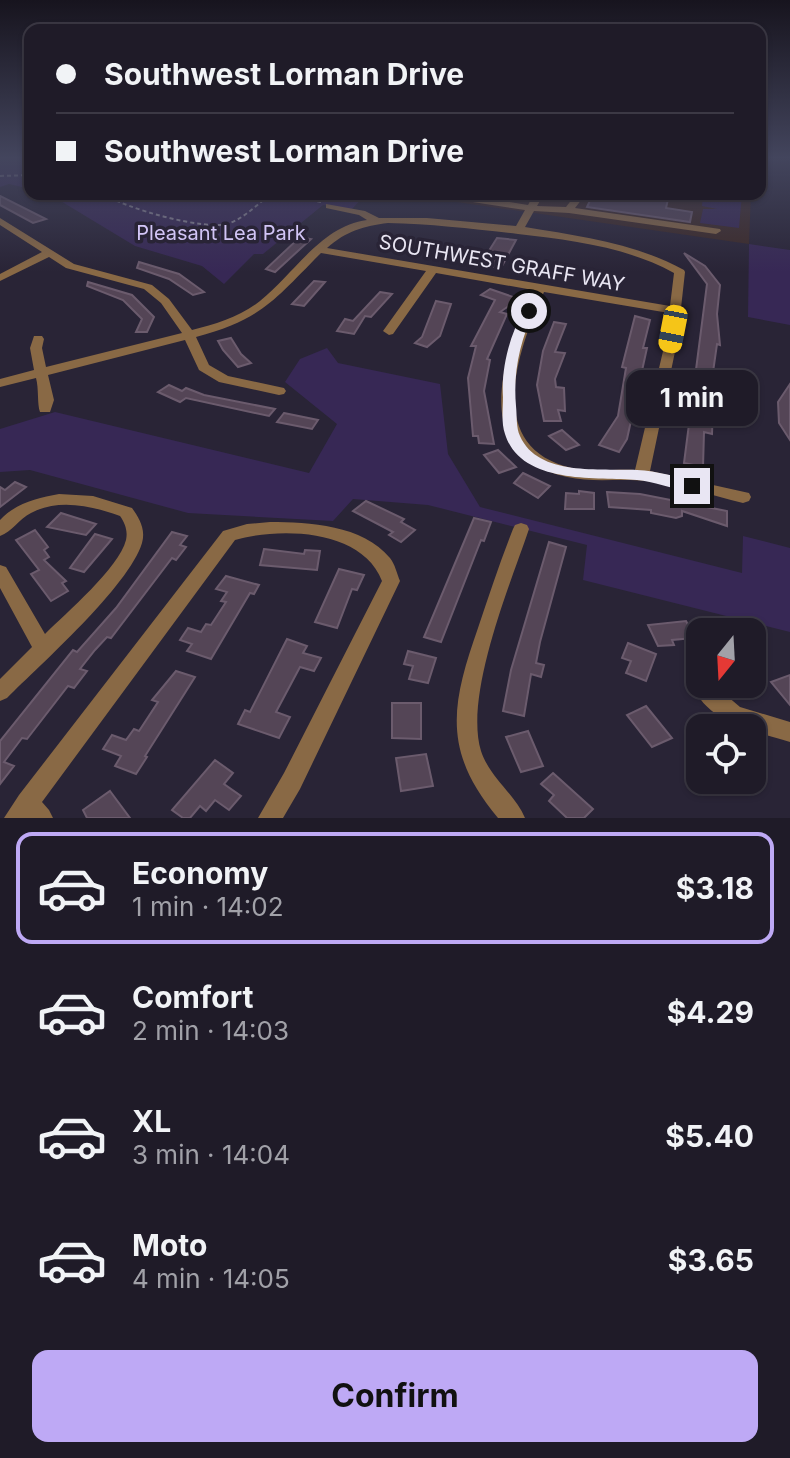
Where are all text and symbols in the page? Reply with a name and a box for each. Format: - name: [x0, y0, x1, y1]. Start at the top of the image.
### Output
- text: Southwest Lorman Drive: [104, 56, 464, 92]
- text: Southwest Lorman Drive: [104, 133, 464, 169]
- park label: Pleasant Lea Park: [136, 221, 306, 245]
- street label: SOUTHWEST GRAFF WAY: [377, 230, 627, 297]
- route start: [511, 293, 547, 329]
- car: [657, 303, 689, 355]
- callout: 1 min: [626, 370, 758, 426]
- text: 1 min: [660, 382, 724, 413]
- route end: [674, 468, 710, 504]
- north arrow: [686, 618, 766, 698]
- map controls: [686, 618, 766, 794]
- button: locate: [686, 714, 766, 794]
- icon: car: [36, 852, 108, 924]
- text: Economy: [132, 855, 268, 891]
- text: $3.18: [676, 870, 754, 906]
- text: 1 min · 14:02: [132, 891, 284, 922]
- icon: car: [36, 976, 108, 1048]
- text: Comfort: [132, 979, 253, 1015]
- text: $4.29: [667, 994, 754, 1030]
- text: 2 min · 14:03: [132, 1015, 289, 1046]
- icon: car: [36, 1100, 108, 1172]
- text: XL: [132, 1103, 171, 1139]
- text: $5.40: [665, 1118, 754, 1154]
- text: 3 min · 14:04: [132, 1139, 290, 1170]
- icon: car: [36, 1224, 108, 1296]
- text: Moto: [132, 1227, 207, 1263]
- text: $3.65: [668, 1242, 754, 1278]
- text: 4 min · 14:05: [132, 1263, 290, 1294]
- button: Confirm: [32, 1350, 758, 1442]

